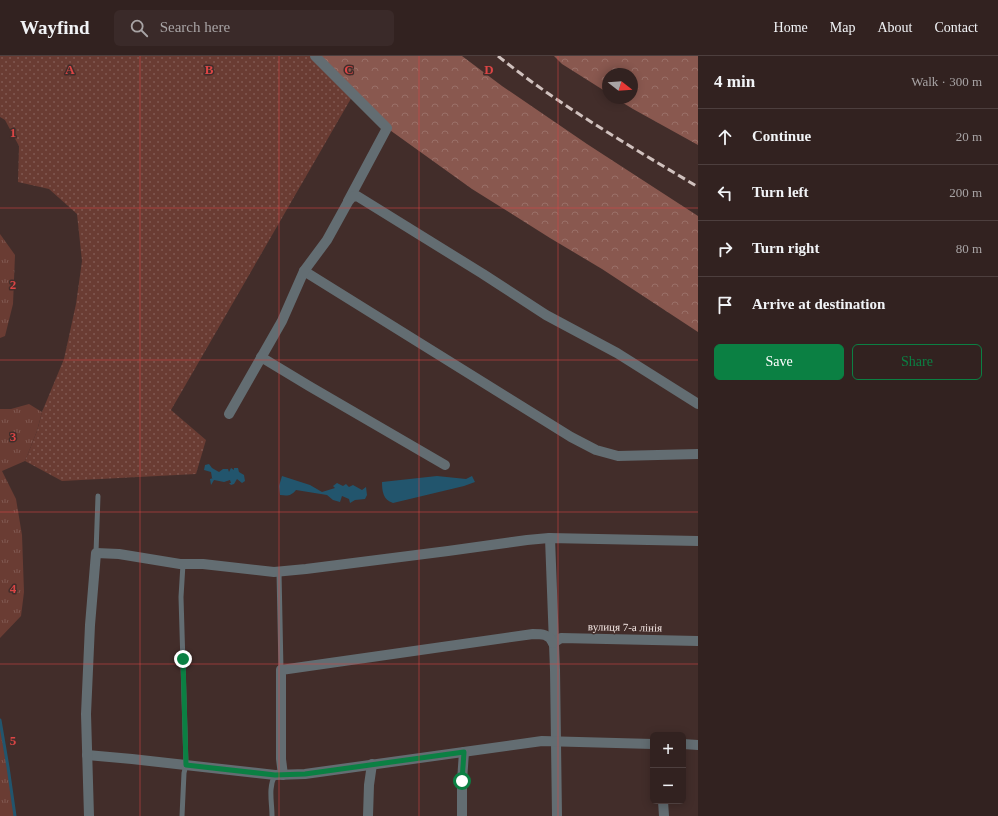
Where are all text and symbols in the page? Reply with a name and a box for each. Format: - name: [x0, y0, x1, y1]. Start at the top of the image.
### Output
- search box: [114, 10, 394, 46]
- text: Wayfind: [20, 17, 90, 38]
- icon: search: [128, 17, 150, 39]
- text: Search here: [160, 19, 230, 35]
- text: Home: [774, 20, 808, 35]
- text: Map: [830, 20, 855, 35]
- text: About: [877, 20, 912, 35]
- text: Contact: [934, 20, 978, 35]
- text: A: [65, 62, 75, 77]
- text: B: [205, 62, 214, 77]
- text: C: [344, 62, 354, 77]
- text: D: [484, 62, 494, 77]
- north arrow: [602, 68, 638, 104]
- text: 4 min: [714, 72, 755, 91]
- text: Walk · 300 m: [911, 74, 982, 89]
- text: 1: [10, 125, 16, 140]
- icon: ahead: [714, 126, 736, 148]
- text: Continue: [752, 128, 811, 144]
- text: 20 m: [956, 129, 982, 144]
- icon: left: [714, 182, 736, 204]
- text: Turn left: [752, 184, 809, 200]
- text: 200 m: [949, 185, 982, 200]
- icon: right: [714, 238, 736, 260]
- text: Turn right: [752, 240, 819, 256]
- text: 80 m: [956, 241, 982, 256]
- text: 2: [10, 277, 16, 292]
- icon: arrive: [714, 294, 736, 316]
- text: Arrive at destination: [752, 296, 885, 312]
- button: Save: [714, 344, 844, 380]
- button: Share: [852, 344, 982, 380]
- text: 3: [10, 429, 17, 444]
- text: 4: [10, 581, 17, 596]
- street label: вулиця 7-а лінія: [588, 620, 662, 634]
- route end: [174, 650, 192, 668]
- map controls: [650, 732, 686, 804]
- button: +: [650, 732, 686, 768]
- text: 5: [10, 733, 17, 748]
- button: −: [650, 768, 686, 804]
- route start: [453, 772, 471, 790]

